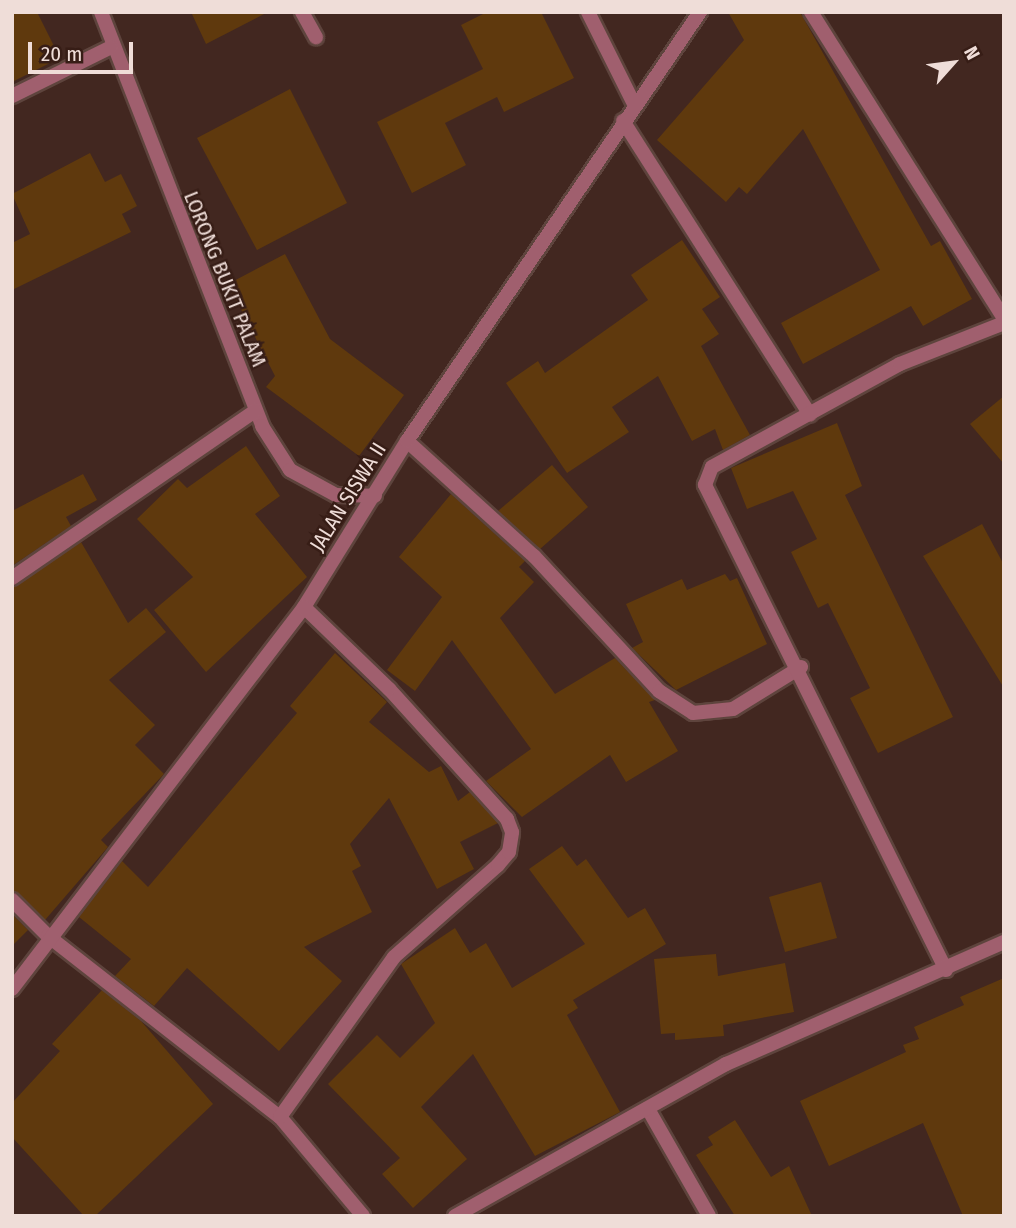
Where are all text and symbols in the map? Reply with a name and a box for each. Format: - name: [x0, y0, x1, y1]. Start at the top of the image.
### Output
- scale bar: [32, 28, 136, 72]
- north arrow: [918, 28, 988, 98]
- text: 20 m: [41, 41, 82, 67]
- text: N: [959, 42, 985, 63]
- street label: LORONG BUKIT PALAM: [178, 188, 272, 370]
- street label: JALAN SISWA II: [305, 438, 391, 556]

